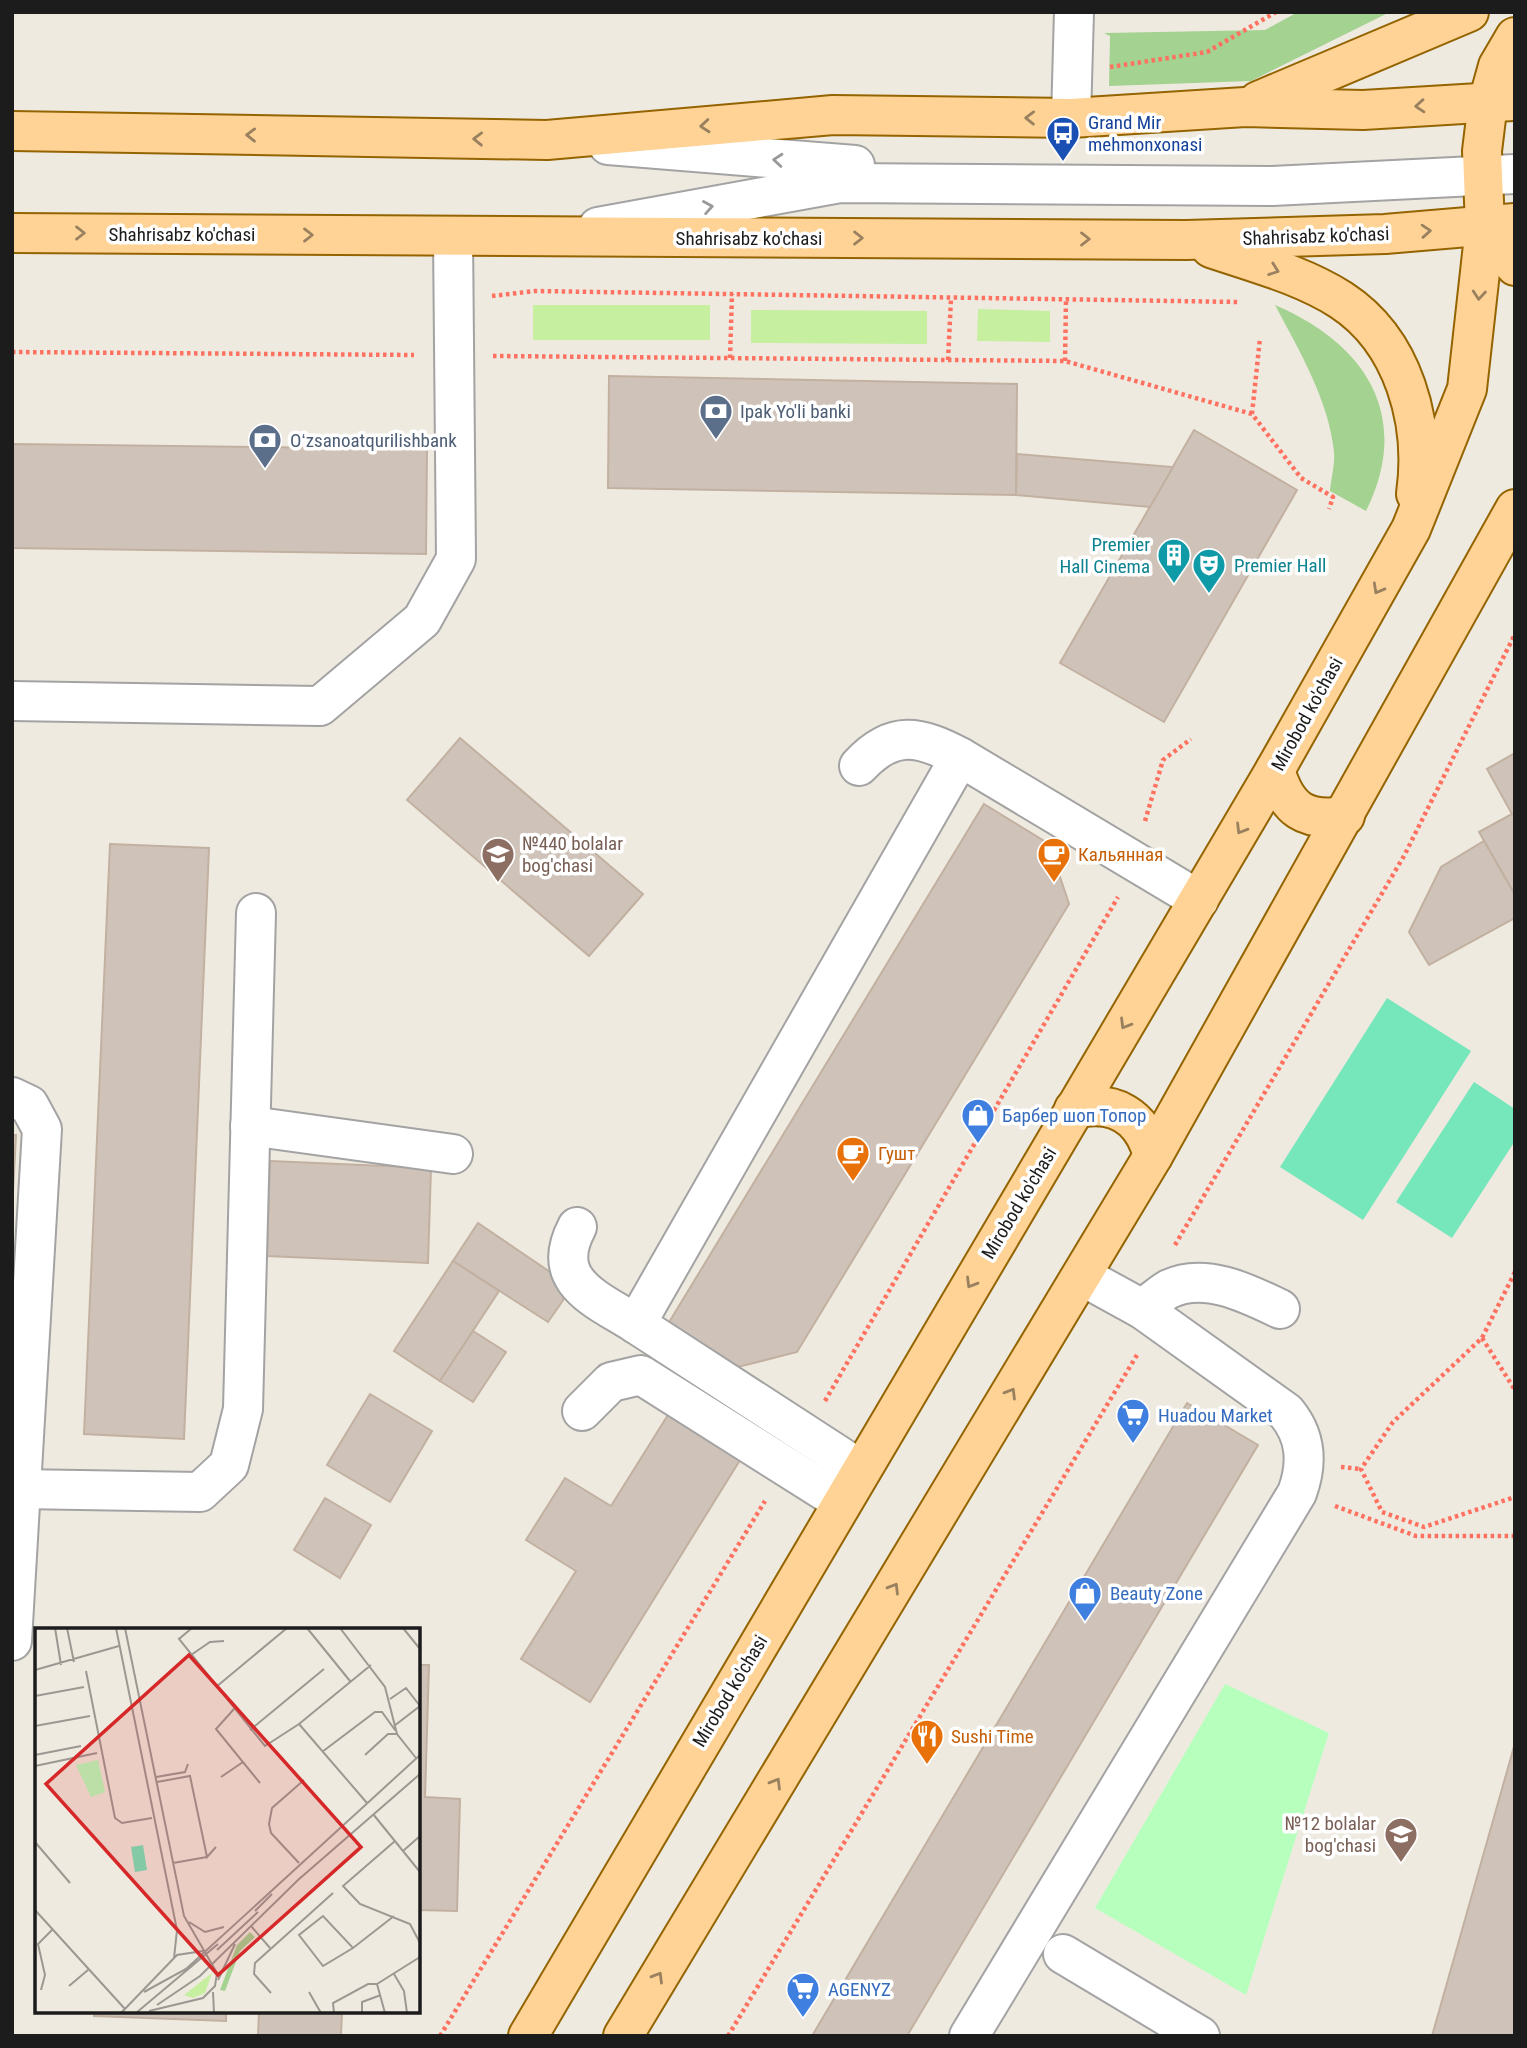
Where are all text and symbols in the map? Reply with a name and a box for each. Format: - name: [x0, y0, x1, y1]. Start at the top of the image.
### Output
- one-way arrow: [1414, 98, 1425, 113]
- one-way arrow: [1024, 110, 1035, 126]
- place label: Grand Mir mehmonxonasi: [1088, 111, 1202, 156]
- bus stop icon: Grand Mir mehmonxonasi: [1044, 114, 1082, 163]
- one-way arrow: [699, 118, 710, 133]
- one-way arrow: [245, 127, 256, 143]
- one-way arrow: [473, 131, 484, 146]
- one-way arrow: [772, 153, 783, 168]
- one-way arrow: [702, 200, 714, 215]
- street label: Shahrisabz ko'chasi: [1242, 222, 1390, 250]
- street label: Shahrisabz ko'chasi: [109, 223, 255, 246]
- one-way arrow: [1421, 224, 1432, 239]
- one-way arrow: [76, 225, 86, 241]
- one-way arrow: [303, 227, 314, 243]
- street label: Shahrisabz ko'chasi: [676, 227, 822, 250]
- one-way arrow: [853, 230, 863, 246]
- one-way arrow: [1080, 231, 1091, 247]
- one-way arrow: [1267, 262, 1280, 276]
- one-way arrow: [1472, 290, 1487, 301]
- bank icon: Ipak Yo'li banki: [697, 392, 735, 441]
- place label: Ipak Yo'li banki: [740, 400, 851, 423]
- bank icon: Oʻzsanoatqurilishbank: [246, 421, 284, 470]
- place label: Oʻzsanoatqurilishbank: [290, 429, 457, 452]
- place label: Premier Hall Cinema: [1059, 533, 1150, 578]
- building icon: Premier Hall Cinema: [1155, 536, 1193, 585]
- theatre icon: Premier Hall: [1190, 546, 1228, 595]
- place label: Premier Hall: [1234, 554, 1326, 577]
- one-way arrow: [1373, 581, 1386, 594]
- street label: Mirobod ko'chasi: [1266, 653, 1348, 775]
- one-way arrow: [1236, 821, 1249, 834]
- place label: №440 bolalar bog'chasi: [522, 832, 623, 877]
- school or university icon: №440 bolalar bog'chasi: [479, 835, 517, 884]
- cafe icon: Кальянная: [1035, 835, 1073, 884]
- place label: Кальянная: [1078, 843, 1163, 866]
- one-way arrow: [1120, 1017, 1133, 1030]
- shop icon: Барбер шоп Топор: [959, 1096, 997, 1145]
- place label: Барбер шоп Топор: [1002, 1104, 1146, 1127]
- cafe icon: Гушт: [834, 1134, 872, 1183]
- place label: Гушт: [878, 1142, 915, 1165]
- street label: Mirobod ko'chasi: [977, 1143, 1061, 1263]
- one-way arrow: [967, 1276, 980, 1289]
- one-way arrow: [1003, 1388, 1016, 1401]
- supermarket icon: Huadou Market: [1114, 1396, 1152, 1445]
- place label: Huadou Market: [1158, 1404, 1273, 1427]
- shop icon: Beauty Zone: [1066, 1574, 1104, 1623]
- one-way arrow: [885, 1582, 898, 1595]
- place label: Beauty Zone: [1110, 1582, 1203, 1605]
- inset map: [35, 1628, 420, 2013]
- street label: Mirobod ko'chasi: [688, 1631, 772, 1751]
- restaurant icon: Sushi Time: [908, 1717, 946, 1766]
- place label: Sushi Time: [951, 1725, 1034, 1748]
- one-way arrow: [768, 1777, 781, 1790]
- place label: №12 bolalar bog'chasi: [1284, 1812, 1376, 1857]
- school or university icon: №12 bolalar bog'chasi: [1382, 1815, 1420, 1864]
- supermarket icon: AGENYZ: [784, 1970, 822, 2019]
- one-way arrow: [650, 1972, 663, 1985]
- place label: AGENYZ: [828, 1978, 891, 2001]

